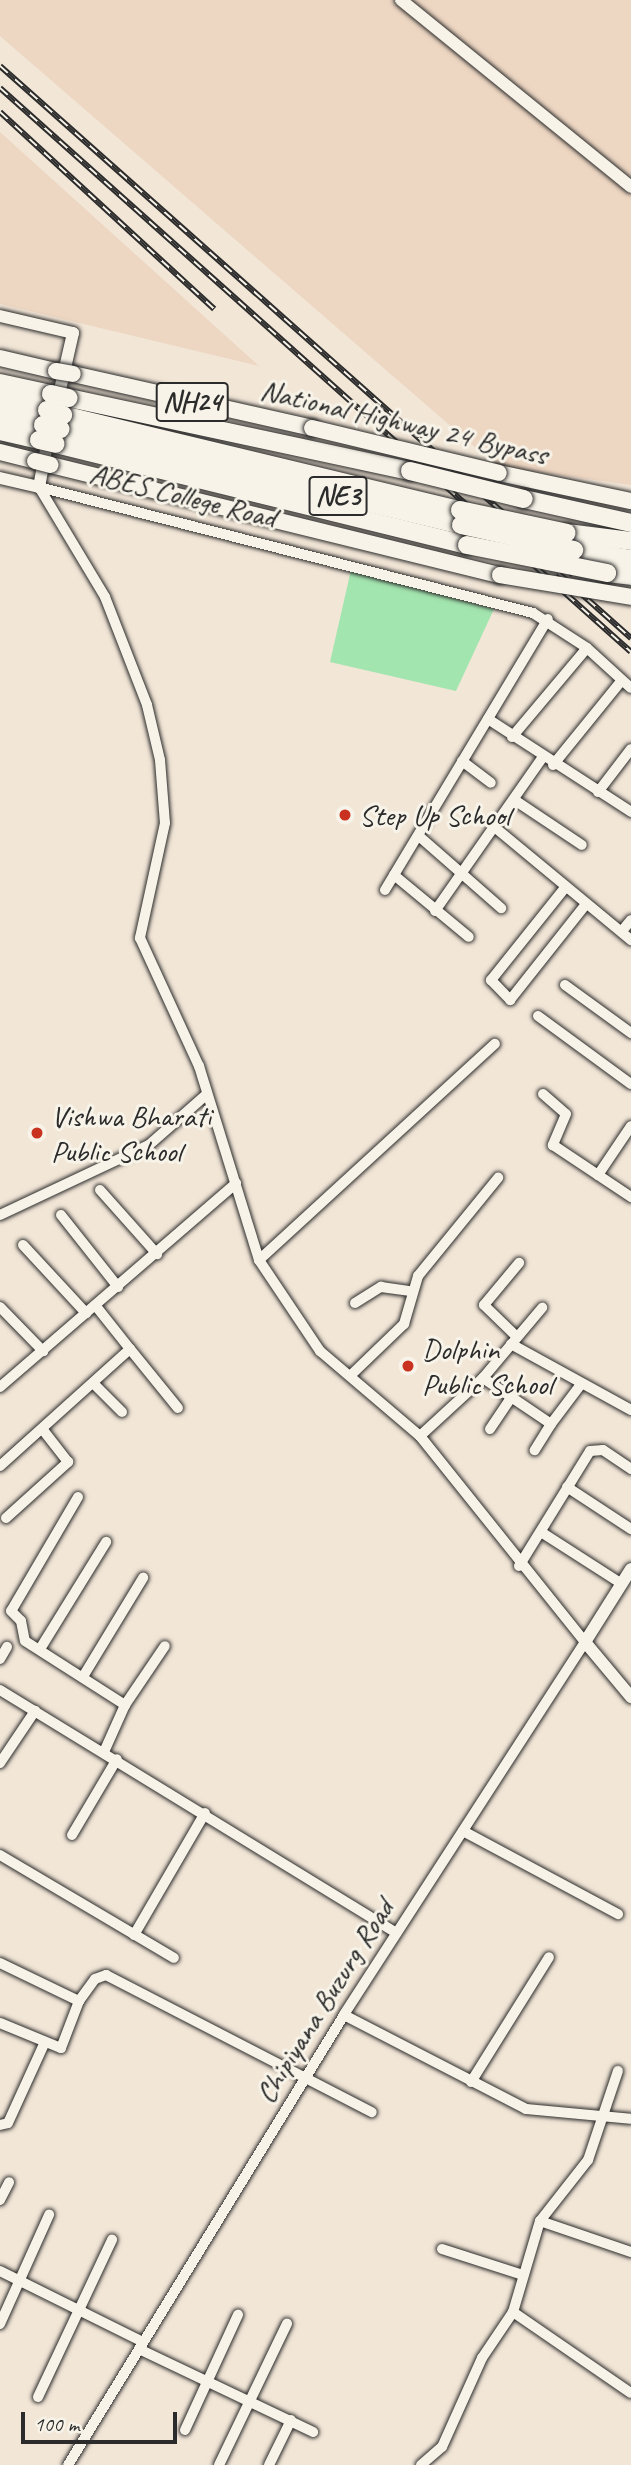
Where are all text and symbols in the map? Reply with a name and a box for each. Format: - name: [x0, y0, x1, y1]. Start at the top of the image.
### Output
- street label: National Highway 24 Bypass: [257, 371, 551, 473]
- road number: NH24: [155, 378, 229, 426]
- street label: ABES College Road: [86, 455, 280, 535]
- road number: NE3: [308, 472, 368, 520]
- place label: Step Up School: [359, 797, 510, 833]
- marker: Step Up School: [337, 807, 353, 823]
- place label: Vishwa Bharati Public School: [51, 1098, 211, 1168]
- marker: Vishwa Bharati Public School: [29, 1125, 45, 1141]
- place label: Dolphin Public School: [422, 1331, 552, 1402]
- marker: Dolphin Public School: [400, 1358, 416, 1374]
- street label: Chipiyana Buzurg Road: [247, 1892, 401, 2110]
- scale bar: [24, 2398, 180, 2442]
- text: 100 m: [34, 2411, 79, 2437]

